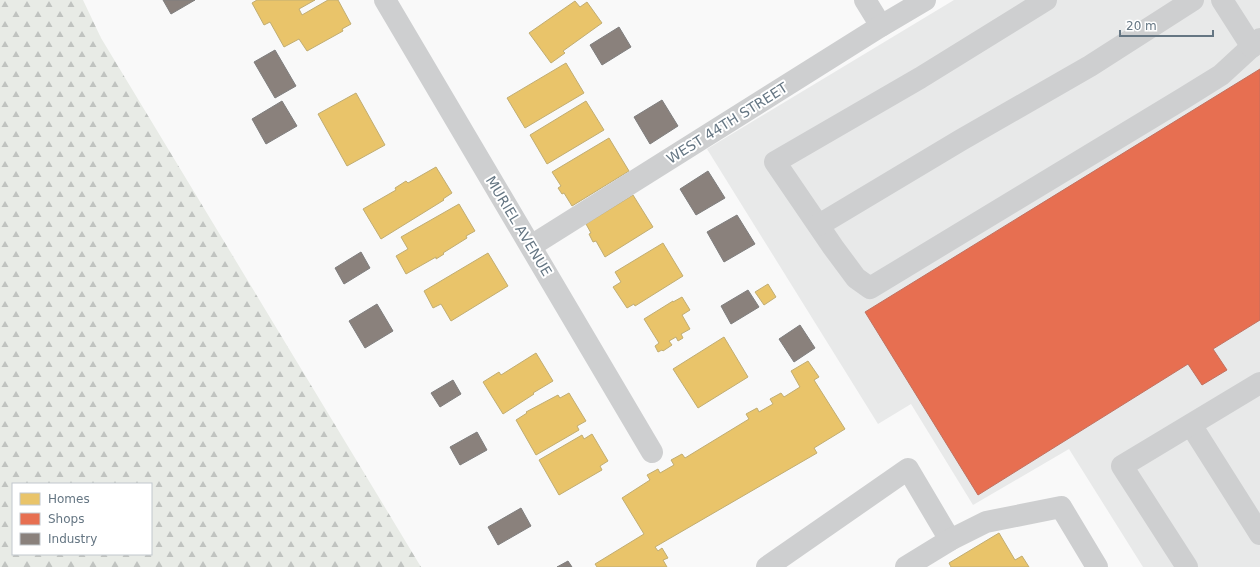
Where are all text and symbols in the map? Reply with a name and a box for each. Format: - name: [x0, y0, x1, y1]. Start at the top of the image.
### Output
- scale bar: [1120, 12, 1213, 38]
- text: 20 m: [1126, 19, 1157, 33]
- street label: WEST 44TH STREET: [664, 79, 791, 167]
- street label: MURIEL AVENUE: [483, 173, 555, 279]
- legend: [12, 483, 152, 555]
- text: Homes: [48, 492, 90, 506]
- text: Shops: [48, 512, 84, 526]
- text: Industry: [48, 532, 97, 546]

